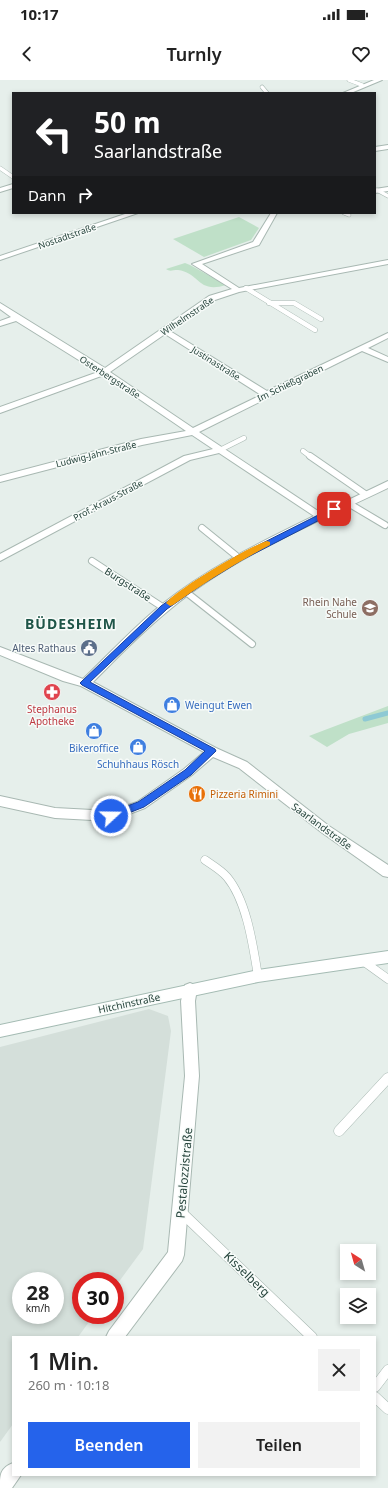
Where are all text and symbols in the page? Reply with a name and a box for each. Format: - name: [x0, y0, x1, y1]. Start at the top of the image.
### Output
- text: 10:17: [20, 4, 59, 24]
- text: Turnly: [166, 42, 222, 66]
- icon: back: [16, 43, 38, 65]
- icon: heart: [350, 43, 372, 65]
- text: 50 m: [94, 103, 161, 141]
- icon: left: [28, 108, 80, 160]
- text: Saarlandstraße: [94, 139, 222, 163]
- icon: right: [74, 184, 96, 206]
- text: Dann: [28, 185, 66, 205]
- street label: Nostadtstraße: [36, 220, 98, 252]
- street label: Wilhelmstraße: [158, 293, 216, 339]
- street label: Justinastraße: [188, 342, 243, 383]
- street label: Osterbergstraße: [77, 352, 143, 402]
- street label: Im Schießgraben: [255, 361, 325, 405]
- street label: Ludwig-Jahn-Straße: [54, 438, 138, 470]
- street label: Prof.-Kraus-Straße: [71, 476, 145, 524]
- pin: [317, 492, 351, 526]
- icon: arrive: [323, 498, 345, 520]
- street label: Burgstraße: [102, 564, 154, 604]
- place label: Rhein Nahe Schule: [303, 595, 357, 621]
- school or university icon: Rhein Nahe Schule: [360, 598, 380, 618]
- district label: BÜDESHEIM: [25, 614, 117, 633]
- public building icon: Altes Rathaus: [79, 638, 99, 658]
- place label: Altes Rathaus: [12, 641, 76, 655]
- pharmacy icon: Stephanus Apotheke: [42, 682, 62, 702]
- shop icon: Weingut Ewen: [162, 695, 182, 715]
- place label: Weingut Ewen: [185, 698, 252, 712]
- place label: Stephanus Apotheke: [27, 702, 77, 728]
- shop icon: Bikeroffice: [84, 721, 104, 741]
- shop icon: Schuhhaus Rösch: [128, 737, 148, 757]
- place label: Bikeroffice: [69, 741, 119, 755]
- place label: Schuhhaus Rösch: [97, 757, 179, 771]
- restaurant icon: Pizzeria Rimini: [187, 784, 207, 804]
- place label: Pizzeria Rimini: [210, 787, 278, 801]
- position arrow: [90, 795, 132, 837]
- street label: Saarlandstraße: [289, 799, 355, 853]
- street label: Hitchinstraße: [97, 990, 162, 1016]
- street label: Pestalozzistraße: [172, 1127, 196, 1219]
- north arrow: [340, 1244, 376, 1280]
- map controls: [340, 1244, 376, 1324]
- street label: Kisselberg: [220, 1248, 274, 1300]
- speed limit sign: 30: [72, 1272, 124, 1324]
- text: 28: [27, 1279, 49, 1306]
- button: layers: [340, 1288, 376, 1324]
- text: km/h: [26, 1301, 50, 1315]
- text: 1 Min.: [28, 1344, 99, 1377]
- button: close: [318, 1349, 360, 1391]
- text: 260 m · 10:18: [28, 1376, 109, 1394]
- button: Beenden: [28, 1422, 190, 1468]
- button: Teilen: [198, 1422, 360, 1468]

